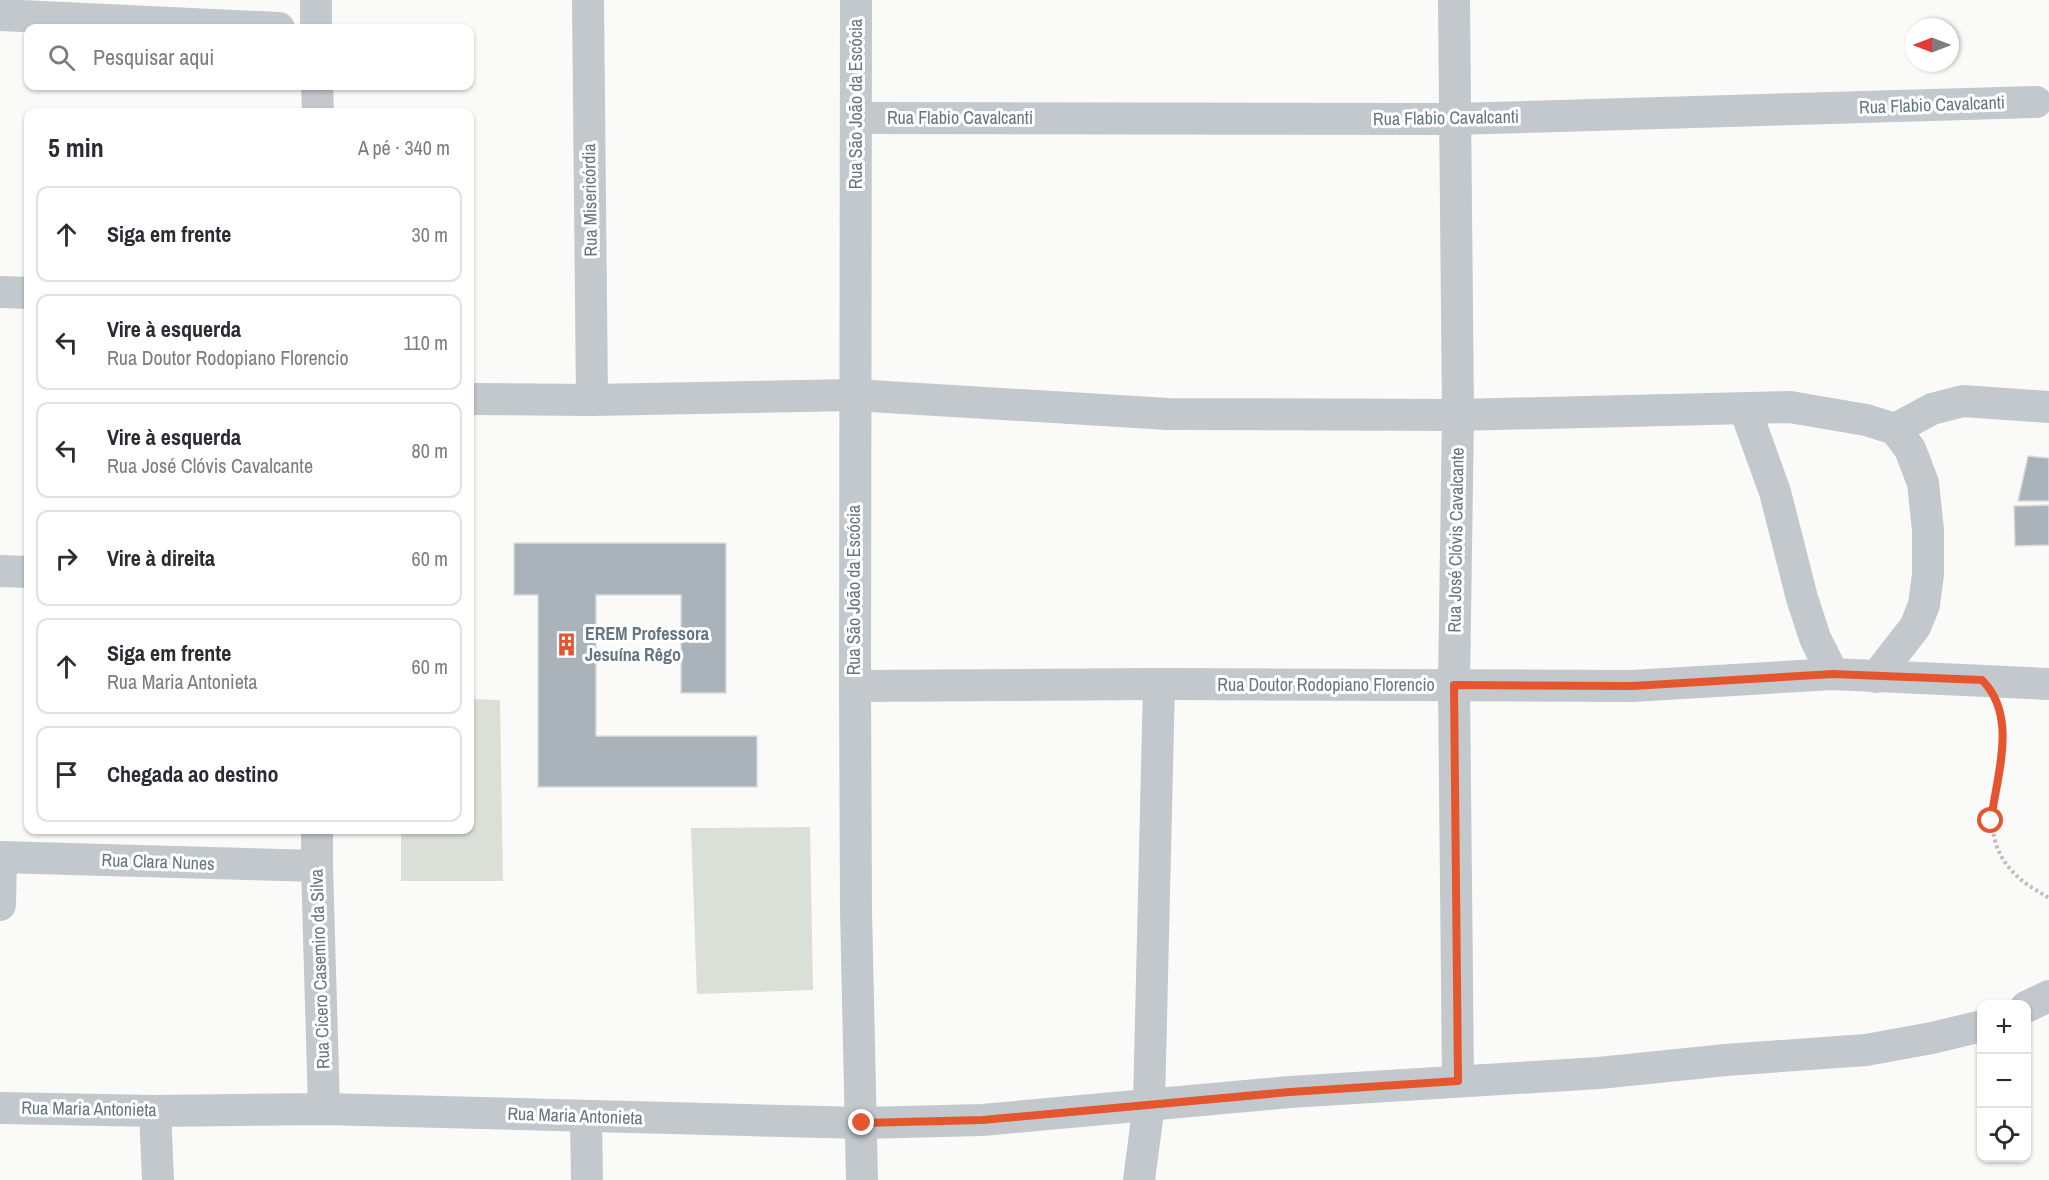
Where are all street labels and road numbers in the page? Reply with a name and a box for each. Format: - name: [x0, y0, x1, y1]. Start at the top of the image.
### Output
- street label: Rua São João da Escócia: [843, 19, 868, 189]
- street label: Rua Flabio Cavalcanti: [1859, 89, 2005, 120]
- street label: Rua Flabio Cavalcanti: [1373, 104, 1519, 131]
- street label: Rua Flabio Cavalcanti: [887, 105, 1033, 130]
- street label: Rua Misericórdia: [576, 143, 603, 257]
- street label: Rua José Clóvis Cavalcante: [1441, 447, 1470, 633]
- street label: Rua São João da Escócia: [841, 505, 866, 675]
- street label: Rua Doutor Rodopiano Florencio: [1217, 672, 1435, 697]
- street label: Rua Clara Nunes: [101, 847, 215, 876]
- street label: Rua Cícero Casemiro da Silva: [304, 869, 335, 1069]
- street label: Rua Maria Antonieta: [21, 1095, 157, 1122]
- street label: Rua Maria Antonieta: [507, 1101, 643, 1130]

